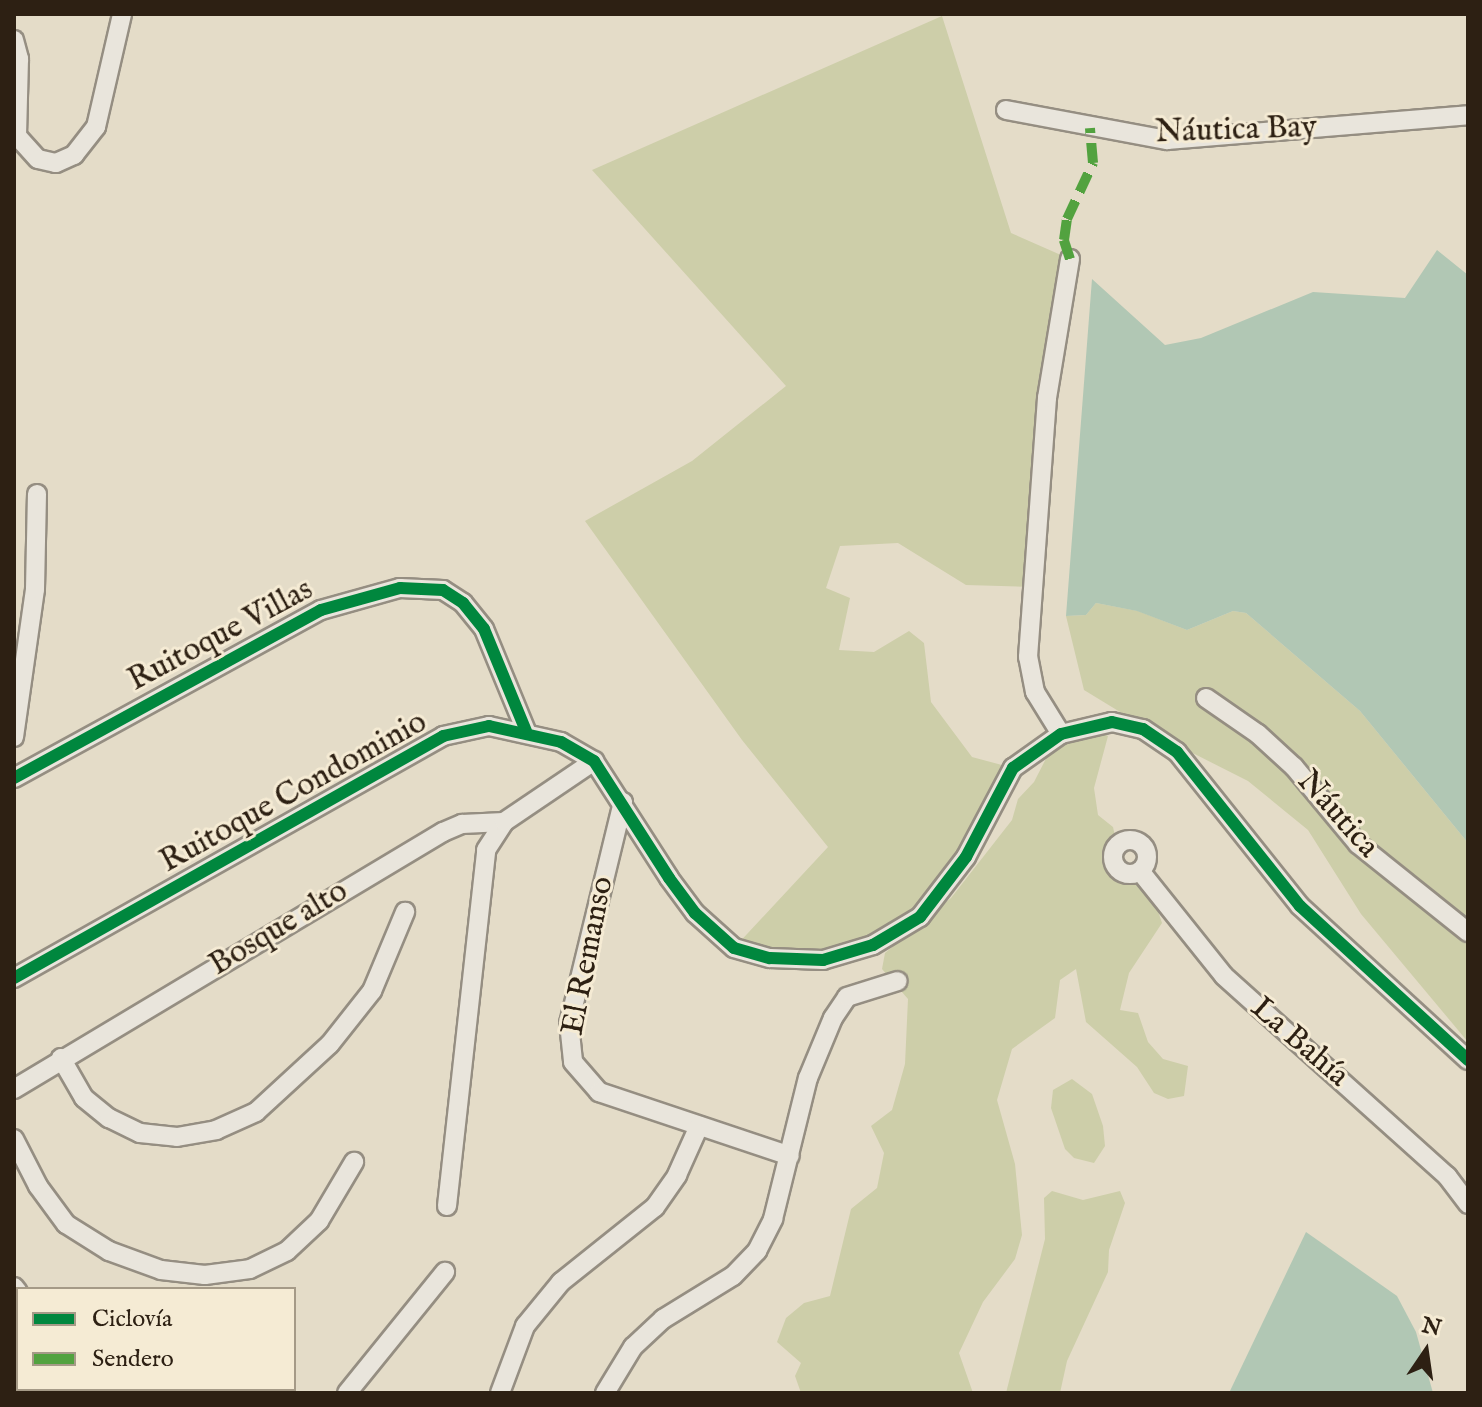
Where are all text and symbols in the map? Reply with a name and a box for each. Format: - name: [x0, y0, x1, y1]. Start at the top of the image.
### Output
- street label: Náutica Bay: [1155, 109, 1317, 153]
- street label: Ruitoque Villas: [122, 571, 320, 701]
- street label: Ruitoque Condominio: [154, 704, 434, 882]
- street label: Náutica: [1288, 763, 1386, 867]
- street label: Bosque alto: [203, 873, 355, 985]
- street label: El Remanso: [555, 873, 623, 1039]
- street label: La Bahía: [1242, 990, 1356, 1096]
- legend: [16, 1287, 296, 1391]
- text: Ciclovía: [92, 1304, 172, 1335]
- north arrow: [1386, 1311, 1466, 1391]
- text: N: [1419, 1312, 1444, 1343]
- text: Sendero: [92, 1344, 174, 1375]

